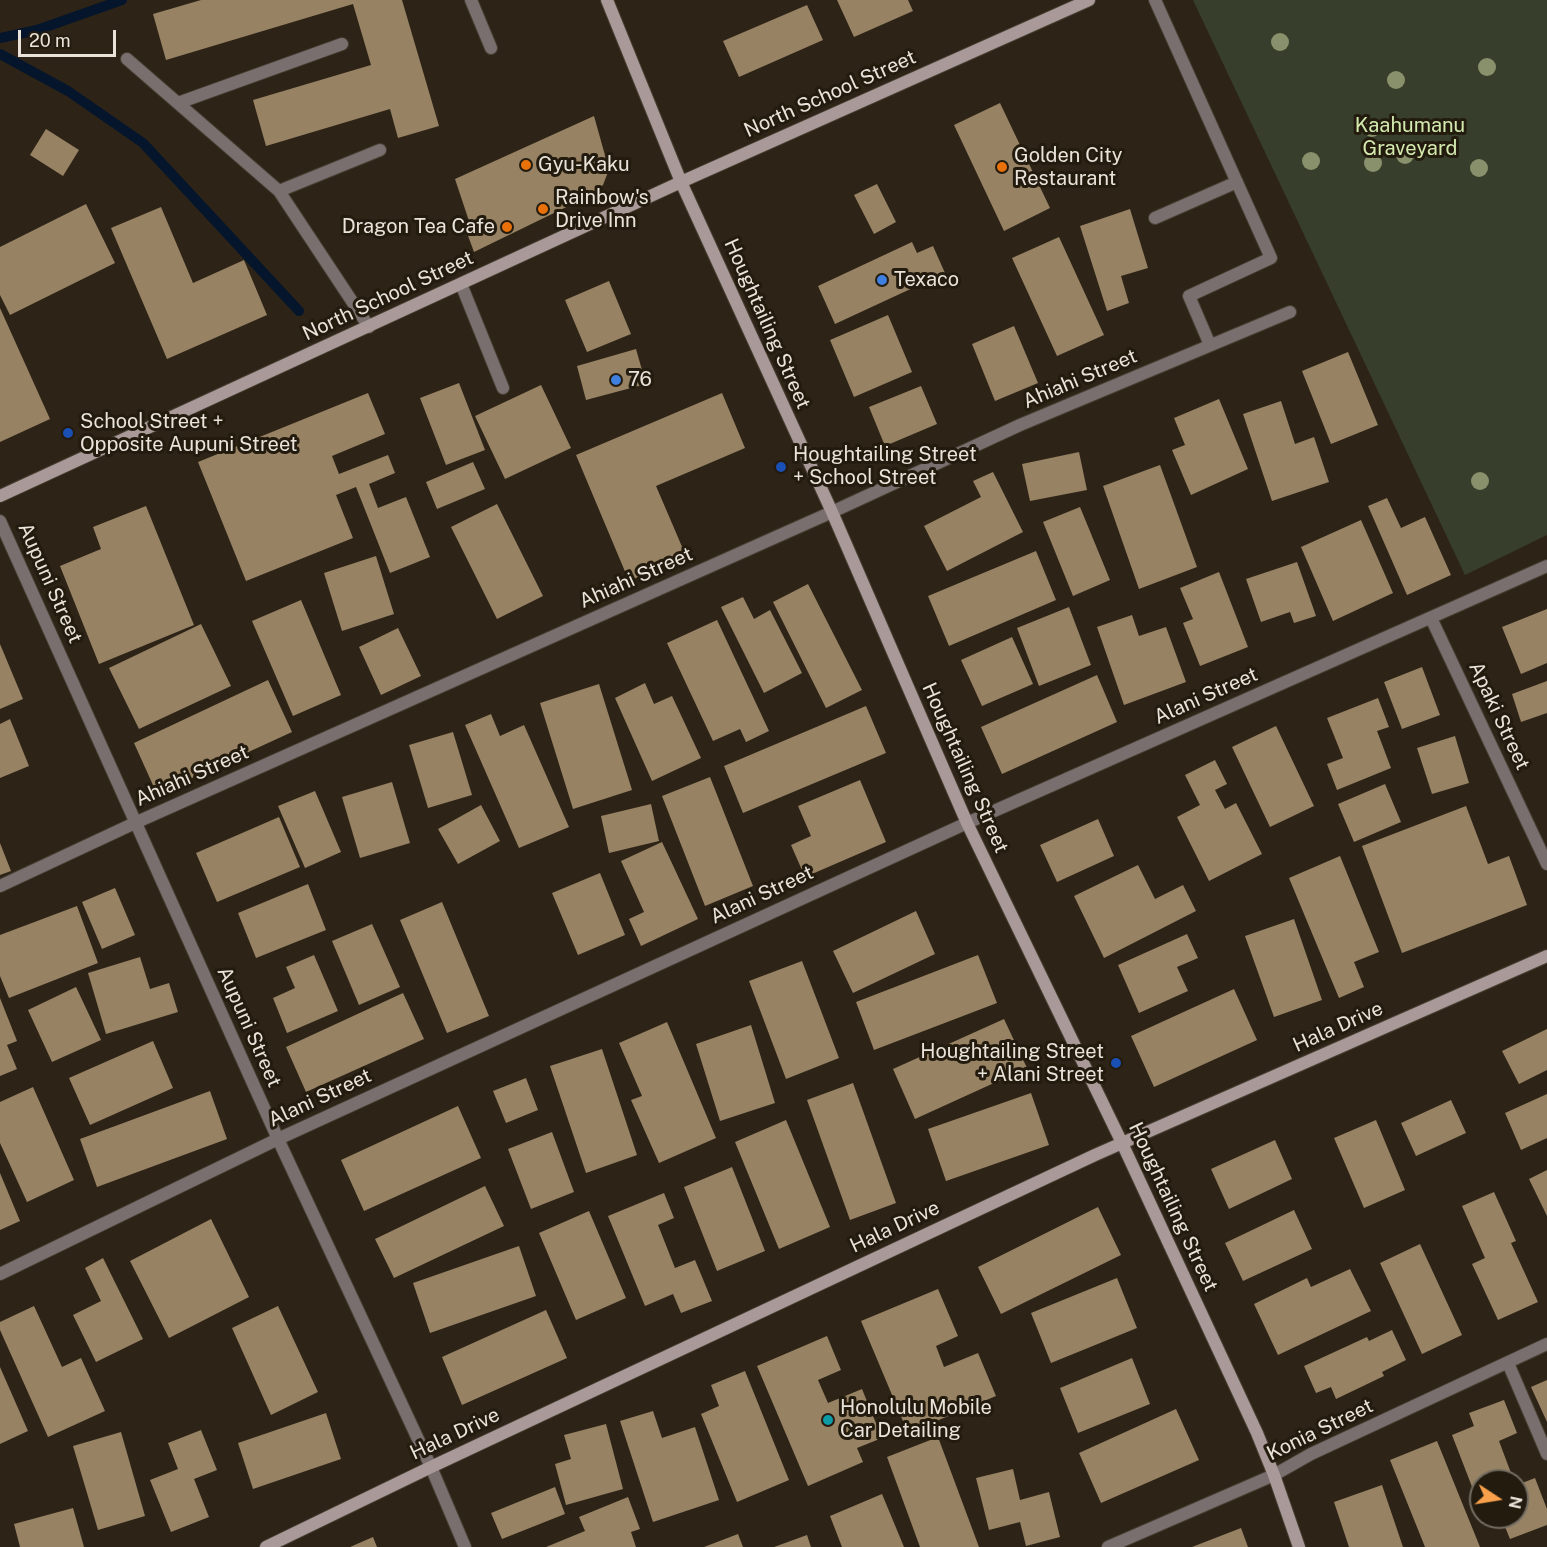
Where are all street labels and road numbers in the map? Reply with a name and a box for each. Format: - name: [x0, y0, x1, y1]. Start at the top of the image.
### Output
- street label: North School Street: [740, 45, 920, 143]
- street label: Houghtailing Street: [719, 235, 815, 413]
- street label: North School Street: [299, 246, 477, 346]
- street label: Ahiahi Street: [1019, 344, 1141, 414]
- street label: Aupuni Street: [13, 519, 87, 647]
- street label: Ahiahi Street: [576, 542, 696, 614]
- street label: Apaki Street: [1464, 658, 1534, 774]
- street label: Alani Street: [1150, 662, 1262, 730]
- street label: Houghtailing Street: [917, 679, 1013, 857]
- street label: Ahiahi Street: [132, 740, 252, 812]
- street label: Alani Street: [707, 861, 817, 929]
- street label: Aupuni Street: [212, 963, 286, 1091]
- street label: Hala Drive: [1289, 997, 1387, 1057]
- street label: Alani Street: [265, 1064, 375, 1132]
- street label: Houghtailing Street: [1123, 1119, 1223, 1295]
- street label: Hala Drive: [846, 1196, 944, 1258]
- street label: Konia Street: [1263, 1394, 1377, 1466]
- street label: Hala Drive: [406, 1403, 504, 1465]

